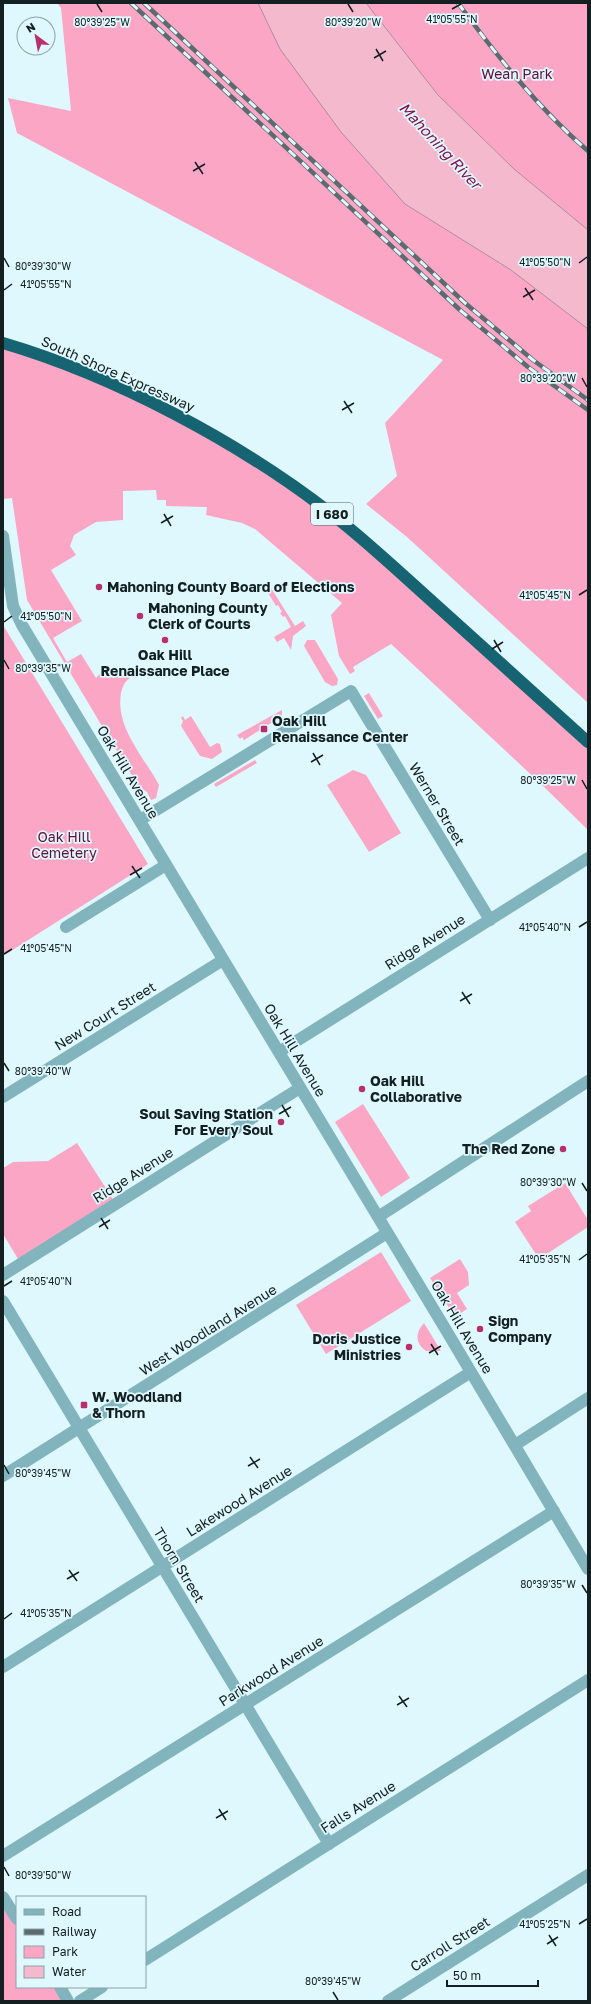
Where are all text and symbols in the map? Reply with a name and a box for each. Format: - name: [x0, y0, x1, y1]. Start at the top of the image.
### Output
- text: 41°05'55"N: [426, 13, 478, 25]
- north arrow: [16, 16, 56, 56]
- text: 80°39'25"W: [74, 16, 130, 28]
- text: 80°39'20"W: [325, 16, 381, 28]
- text: N: [23, 19, 37, 35]
- park label: Wean Park: [481, 65, 553, 82]
- water label: Mahoning River: [395, 98, 487, 195]
- text: 41°05'50"N: [519, 256, 571, 268]
- text: 80°39'30"W: [15, 260, 71, 272]
- text: 41°05'55"N: [20, 278, 72, 290]
- street label: South Shore Expressway: [39, 332, 198, 415]
- text: 80°39'20"W: [520, 372, 576, 384]
- road number: I 680: [311, 503, 353, 525]
- place label: Mahoning County Board of Elections: [107, 578, 355, 595]
- marker: Mahoning County Board of Elections: [94, 582, 104, 592]
- text: 41°05'45"N: [519, 589, 571, 601]
- place label: Mahoning County Clerk of Courts: [148, 599, 268, 632]
- text: 41°05'50"N: [20, 610, 72, 622]
- marker: Mahoning County Clerk of Courts: [135, 611, 145, 621]
- marker: Oak Hill Renaissance Place: [160, 635, 170, 645]
- place label: Oak Hill Renaissance Place: [101, 646, 229, 679]
- text: 80°39'35"W: [15, 662, 71, 674]
- place label: Oak Hill Renaissance Center: [272, 712, 409, 745]
- street label: Oak Hill Avenue: [94, 722, 163, 822]
- marker: Oak Hill Renaissance Center: [259, 724, 269, 734]
- street label: Werner Street: [406, 759, 469, 848]
- text: 80°39'25"W: [520, 774, 576, 786]
- park label: Oak Hill Cemetery: [31, 828, 97, 861]
- street label: Ridge Avenue: [381, 910, 468, 973]
- text: 41°05'40"N: [519, 921, 571, 933]
- text: 41°05'45"N: [20, 942, 72, 954]
- street label: New Court Street: [51, 978, 158, 1054]
- street label: Oak Hill Avenue: [261, 1000, 330, 1100]
- text: 80°39'40"W: [15, 1065, 72, 1077]
- place label: Oak Hill Collaborative: [370, 1072, 462, 1105]
- marker: Oak Hill Collaborative: [357, 1084, 367, 1094]
- place label: Soul Saving Station For Every Soul: [139, 1105, 273, 1138]
- marker: Soul Saving Station For Every Soul: [276, 1117, 286, 1127]
- place label: The Red Zone: [462, 1140, 555, 1157]
- street label: Ridge Avenue: [89, 1143, 176, 1206]
- marker: The Red Zone: [558, 1144, 568, 1154]
- text: 80°39'30"W: [520, 1176, 576, 1188]
- text: 41°05'35"N: [519, 1253, 571, 1265]
- text: 41°05'40"N: [20, 1275, 72, 1287]
- street label: Oak Hill Avenue: [428, 1277, 497, 1377]
- street label: West Woodland Avenue: [136, 1280, 279, 1379]
- place label: Sign Company: [488, 1312, 553, 1345]
- marker: Sign Company: [475, 1324, 485, 1334]
- place label: Doris Justice Ministries: [312, 1330, 401, 1363]
- marker: Doris Justice Ministries: [404, 1342, 414, 1352]
- place label: W. Woodland & Thorn: [92, 1388, 182, 1421]
- marker: W. Woodland & Thorn: [79, 1400, 89, 1410]
- street label: Lakewood Avenue: [183, 1461, 295, 1540]
- text: 80°39'45"W: [15, 1467, 71, 1479]
- street label: Thorn Street: [150, 1524, 209, 1605]
- text: 80°39'35"W: [520, 1578, 576, 1590]
- text: 41°05'35"N: [20, 1607, 72, 1619]
- street label: Parkwood Avenue: [215, 1632, 326, 1710]
- street label: Falls Avenue: [317, 1777, 398, 1836]
- text: 80°39'50"W: [15, 1869, 71, 1881]
- legend: [16, 1896, 146, 1988]
- text: Road: [52, 1904, 81, 1919]
- street label: Carroll Street: [407, 1912, 493, 1975]
- text: 41°05'25"N: [519, 1918, 571, 1930]
- text: Railway: [52, 1924, 97, 1939]
- text: Park: [52, 1944, 78, 1959]
- scale bar: [447, 1962, 538, 1988]
- text: Water: [52, 1964, 86, 1979]
- text: 50 m: [453, 1968, 481, 1983]
- text: 80°39'45"W: [305, 1975, 361, 1987]

